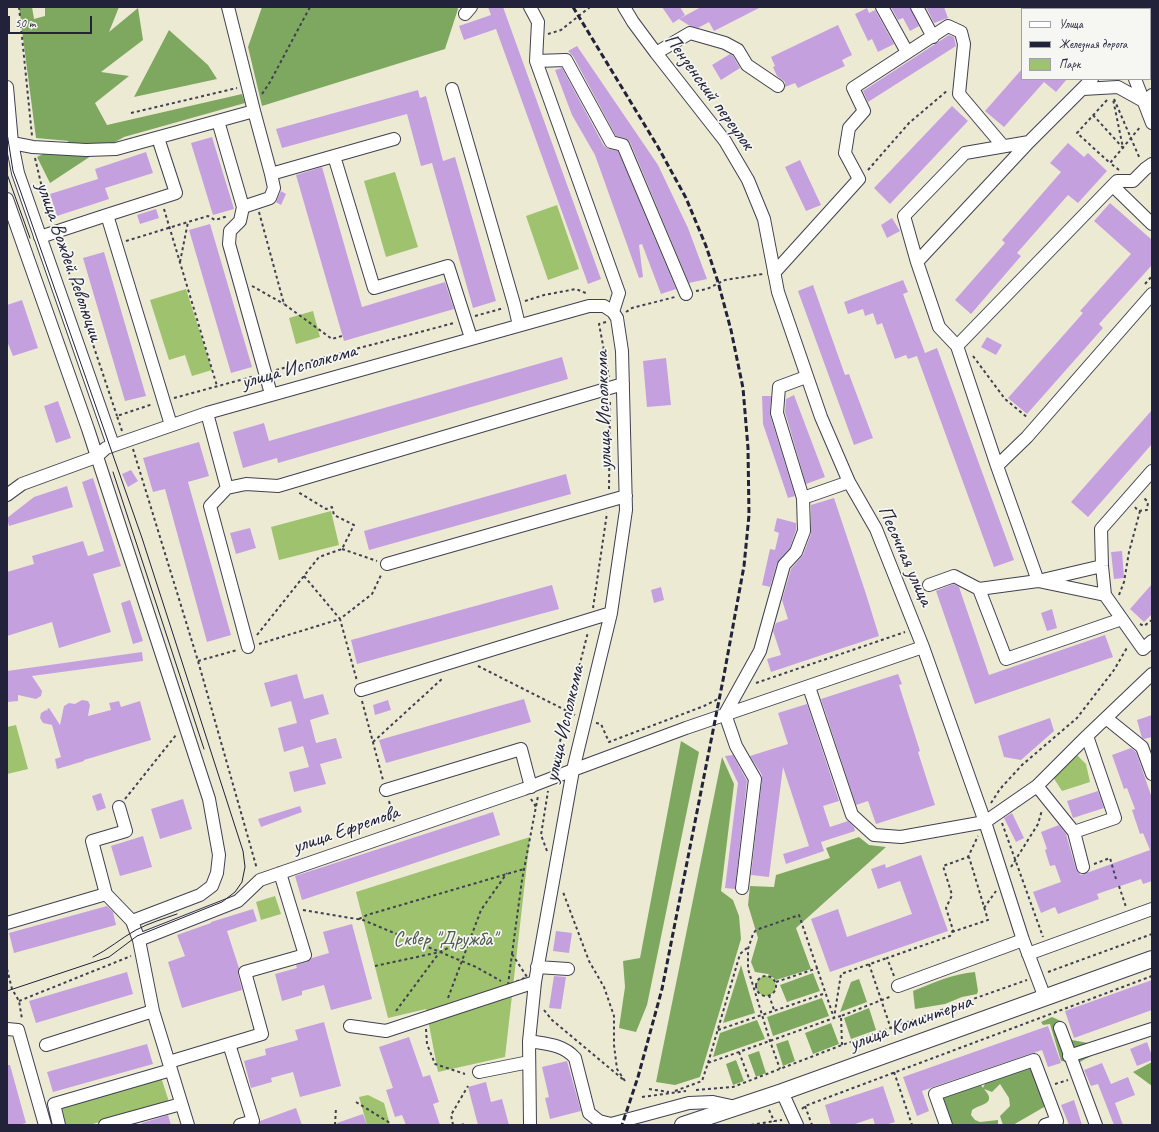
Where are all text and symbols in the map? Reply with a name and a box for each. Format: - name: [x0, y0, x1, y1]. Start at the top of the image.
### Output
- scale bar: [10, 8, 94, 34]
- legend: [1021, 8, 1151, 80]
- text: 50 m: [15, 15, 35, 31]
- text: Улица: [1059, 16, 1083, 32]
- street label: Пензенский переулок: [659, 29, 759, 155]
- text: Железная дорога: [1059, 36, 1127, 52]
- text: Парк: [1059, 56, 1080, 72]
- street label: улица Вождей Революции: [30, 179, 108, 345]
- street label: улица Исполкома: [239, 339, 359, 395]
- street label: улица Исполкома: [590, 350, 618, 470]
- street label: Песочная улица: [872, 502, 938, 610]
- street label: улица Исполкома: [540, 663, 590, 785]
- street label: улица Ефремова: [290, 801, 402, 859]
- park label: Сквер "Дружба": [393, 928, 497, 952]
- street label: улица Коминтерна: [846, 990, 976, 1056]

